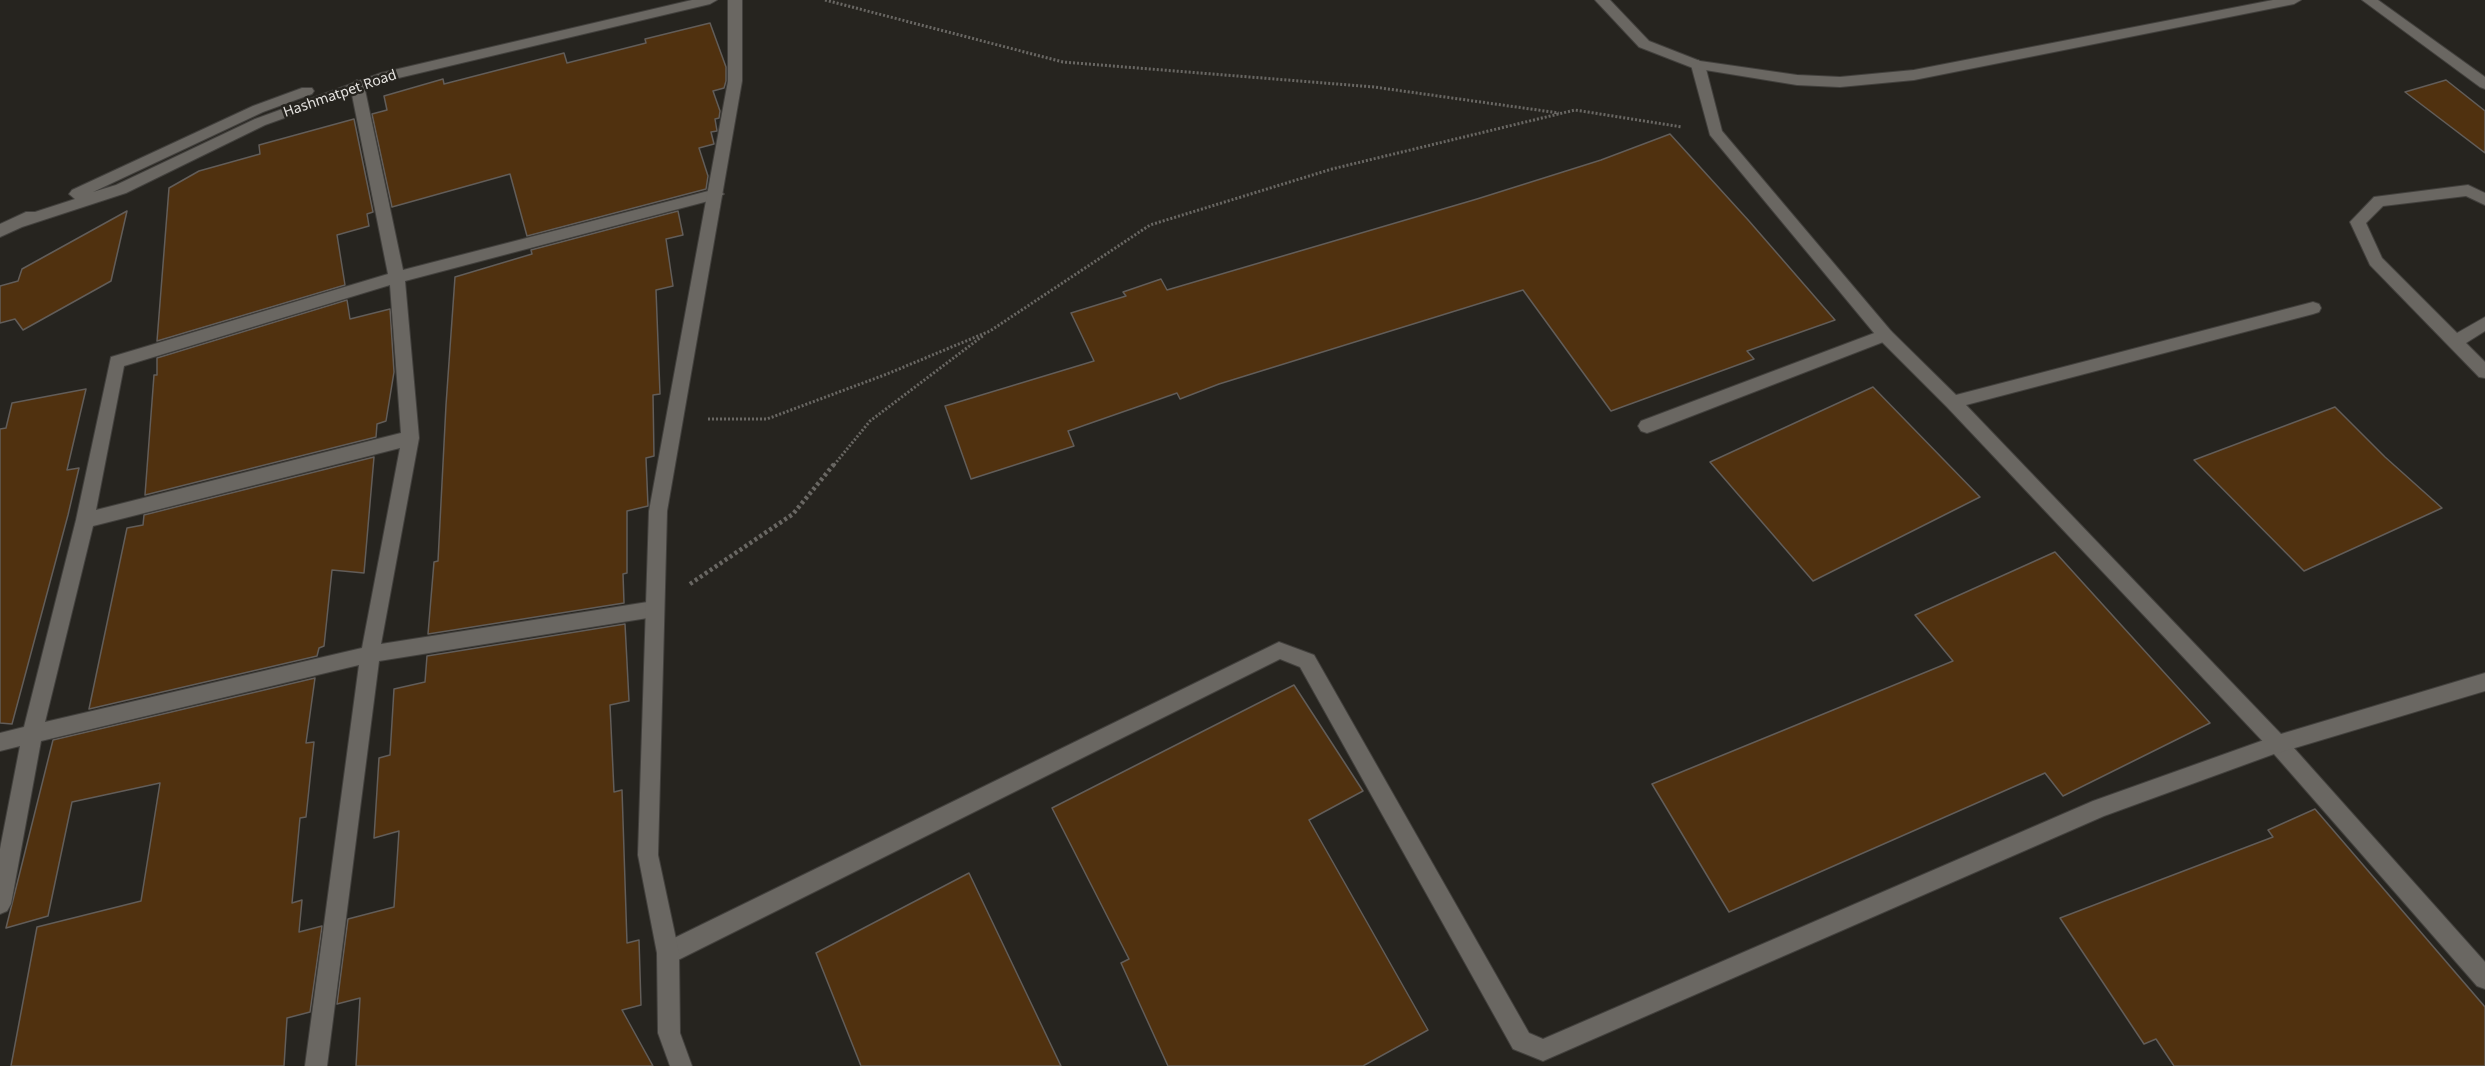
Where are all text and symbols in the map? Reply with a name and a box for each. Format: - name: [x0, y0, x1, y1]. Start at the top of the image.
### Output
- street label: Hashmatpet Road: [281, 67, 399, 121]

